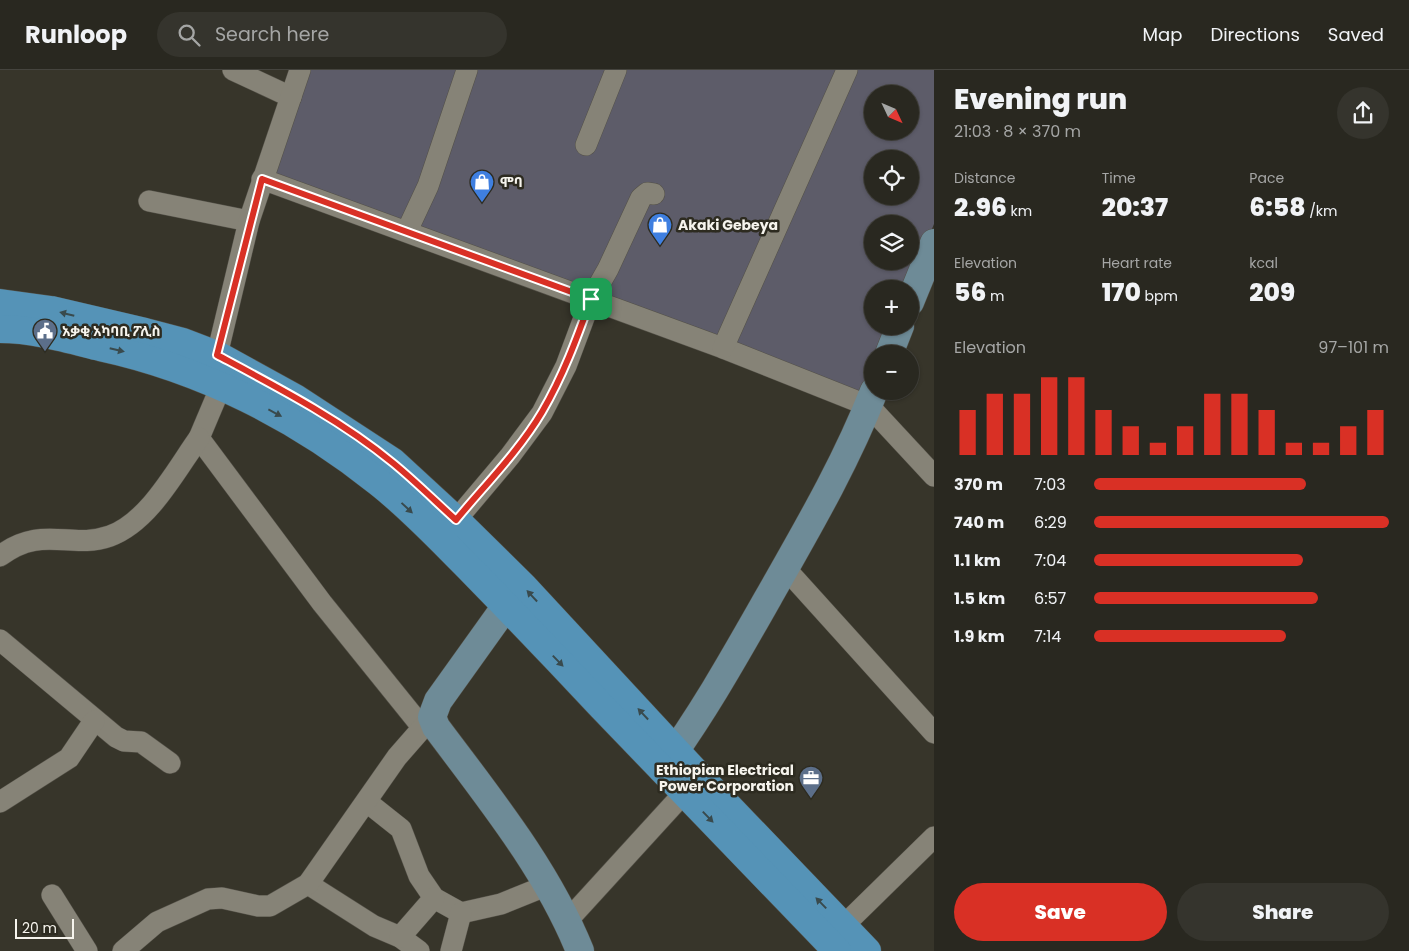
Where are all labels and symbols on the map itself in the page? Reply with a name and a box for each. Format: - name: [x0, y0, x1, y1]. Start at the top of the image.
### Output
- north arrow: [864, 85, 919, 140]
- shop icon: ሞባ: [469, 169, 495, 203]
- place label: ሞባ: [500, 172, 523, 192]
- shop icon: Akaki Gebeya: [647, 212, 673, 246]
- place label: Akaki Gebeya: [678, 215, 778, 235]
- pin: [570, 278, 612, 320]
- one-way arrow: [60, 310, 75, 318]
- public building icon: አቃቂ አካባቢ ፖሊስ: [32, 318, 58, 352]
- place label: አቃቂ አካባቢ ፖሊስ: [62, 321, 161, 341]
- one-way arrow: [109, 346, 124, 354]
- one-way arrow: [268, 409, 283, 417]
- one-way arrow: [400, 502, 412, 514]
- one-way arrow: [526, 590, 538, 602]
- one-way arrow: [552, 654, 564, 666]
- one-way arrow: [637, 709, 649, 721]
- place label: Ethiopian Electrical Power Corporation: [656, 760, 794, 796]
- office icon: Ethiopian Electrical Power Corporation: [798, 765, 824, 799]
- one-way arrow: [702, 811, 714, 823]
- one-way arrow: [815, 897, 827, 909]
- scale bar: [15, 916, 74, 939]

